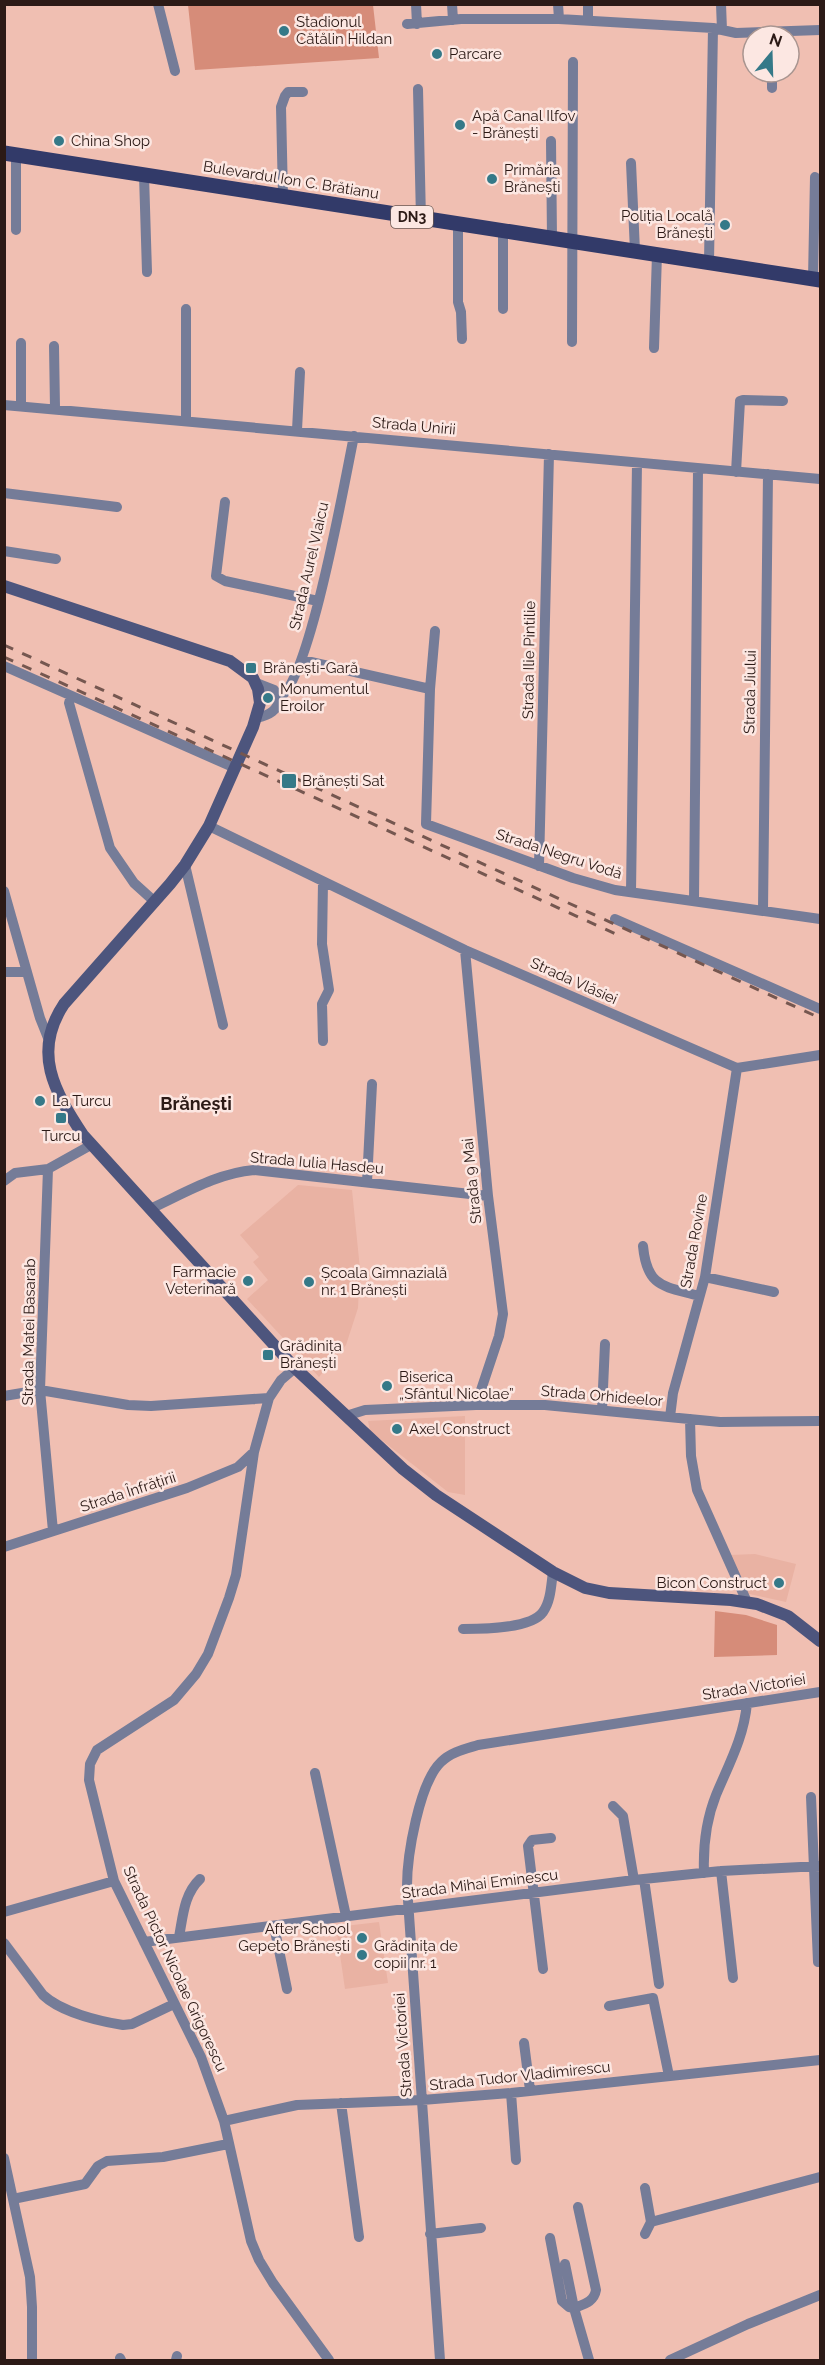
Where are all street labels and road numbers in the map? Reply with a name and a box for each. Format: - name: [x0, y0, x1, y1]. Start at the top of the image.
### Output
- street label: Bulevardul Ion C. Brătianu: [202, 157, 380, 203]
- road number: DN3: [391, 206, 433, 228]
- street label: Strada Unirii: [371, 413, 457, 439]
- street label: Strada Aurel Vlaicu: [286, 500, 332, 632]
- street label: Strada Ilie Pintilie: [519, 601, 539, 719]
- street label: Strada Jiului: [740, 650, 760, 734]
- street label: Strada Negru Vodă: [494, 825, 624, 883]
- street label: Strada Vlăsiei: [528, 954, 620, 1008]
- street label: Strada 9 Mai: [459, 1137, 485, 1225]
- street label: Strada Iulia Hasdeu: [249, 1148, 385, 1178]
- street label: Strada Rovine: [677, 1192, 711, 1290]
- street label: Strada Matei Basarab: [19, 1258, 39, 1406]
- street label: Strada Orhideelor: [540, 1382, 664, 1410]
- street label: Strada Înfrățirii: [78, 1468, 178, 1516]
- street label: Strada Victoriei: [701, 1670, 807, 1704]
- street label: Strada Pictor Nicolae Grigorescu: [119, 1863, 231, 2075]
- street label: Strada Mihai Eminescu: [401, 1865, 559, 1903]
- street label: Strada Victoriei: [390, 1992, 416, 2098]
- street label: Strada Tudor Vladimirescu: [429, 2058, 611, 2094]

